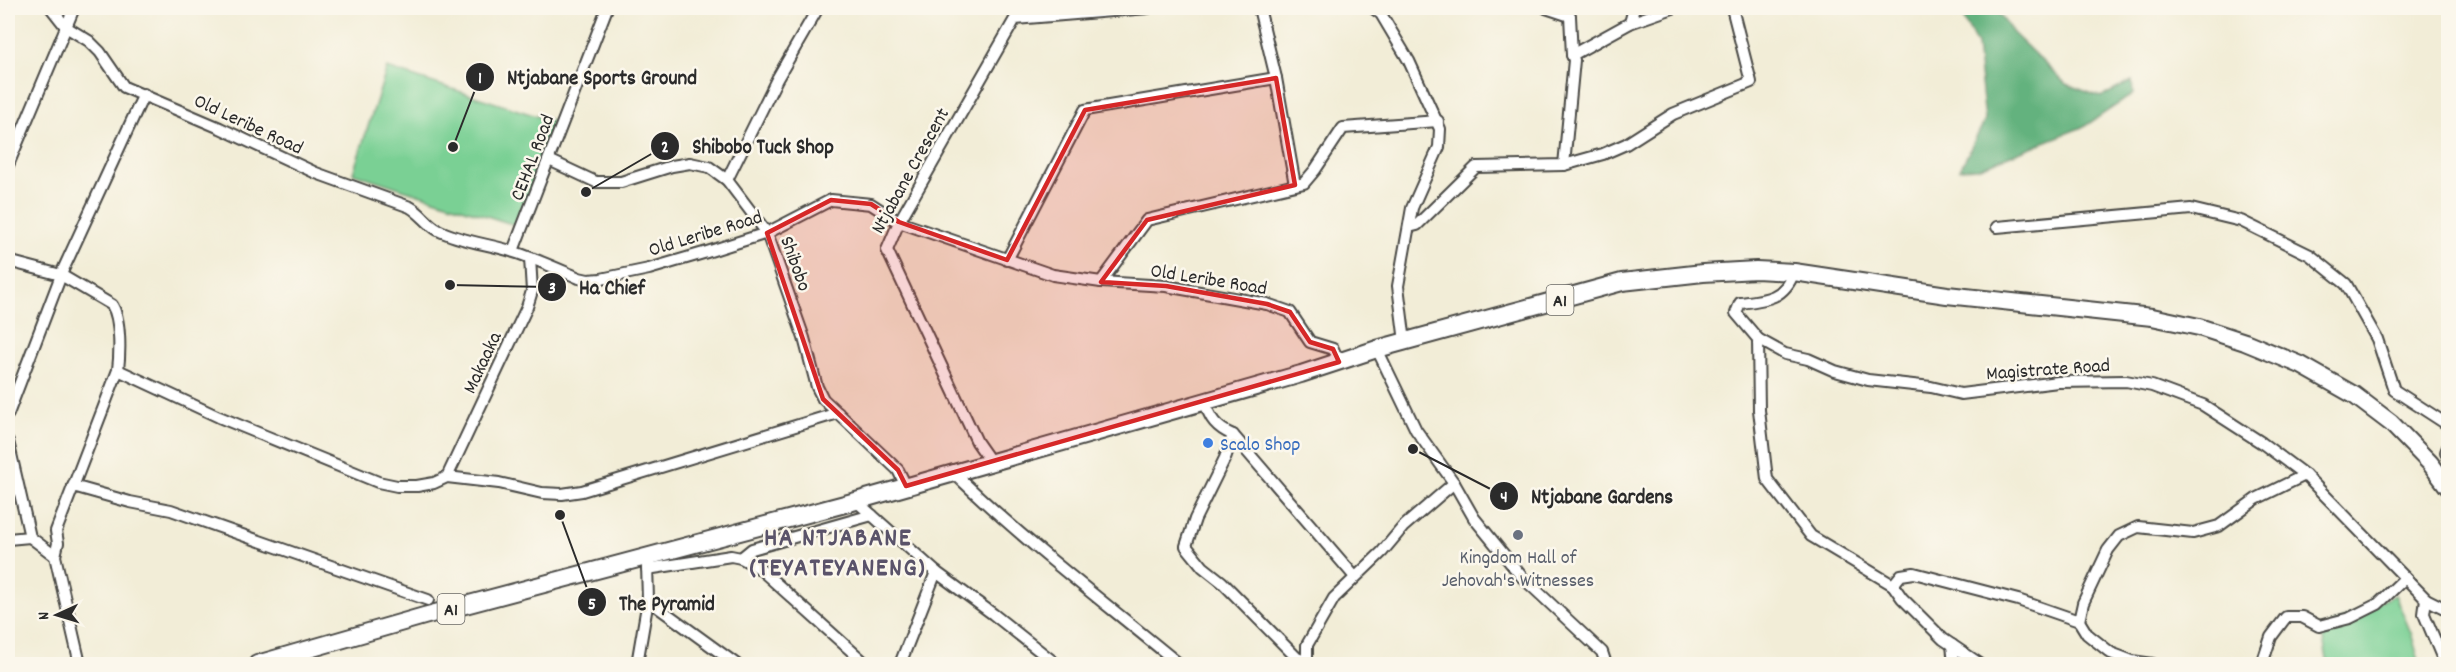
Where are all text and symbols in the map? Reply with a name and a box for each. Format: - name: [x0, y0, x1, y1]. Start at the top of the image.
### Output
- callout: Ntjabane Sports Ground: [465, 57, 709, 96]
- text: Ntjabane Sports Ground: [507, 65, 697, 95]
- text: 1: [478, 67, 482, 92]
- street label: Old Leribe Road: [188, 88, 307, 163]
- street label: Ntjabane Crescent: [865, 103, 958, 240]
- street label: CEHAL Road: [505, 111, 563, 205]
- callout: Shibobo Tuck Shop: [650, 127, 846, 166]
- text: Shibobo Tuck Shop: [692, 134, 834, 164]
- text: 2: [661, 136, 669, 161]
- street label: Old Leribe Road: [646, 204, 766, 265]
- street label: Shibobo: [771, 233, 817, 296]
- street label: Old Leribe Road: [1148, 258, 1269, 304]
- callout: Ha Chief: [537, 268, 657, 307]
- text: Ha Chief: [579, 275, 647, 305]
- text: 3: [548, 277, 556, 302]
- road number: A1: [1546, 285, 1574, 315]
- street label: Makaaka: [457, 327, 511, 399]
- street label: Magistrate Road: [1985, 353, 2111, 389]
- place label: Scalo Shop: [1220, 432, 1301, 460]
- marker: Scalo Shop: [1201, 436, 1215, 450]
- callout: Ntjabane Gardens: [1489, 476, 1685, 515]
- text: Ntjabane Gardens: [1531, 484, 1673, 514]
- text: 4: [1500, 486, 1508, 511]
- district label: HA NTJABANE (TEYATEYANENG): [750, 521, 926, 588]
- marker: Kingdom Hall of Jehovah's Witnesses: [1511, 528, 1525, 542]
- place label: Kingdom Hall of Jehovah's Witnesses: [1442, 545, 1594, 596]
- callout: The Pyramid: [577, 583, 727, 622]
- north arrow: [27, 585, 87, 645]
- text: The Pyramid: [619, 591, 715, 621]
- text: 5: [588, 593, 596, 618]
- road number: A1: [438, 594, 464, 624]
- text: N: [33, 611, 56, 621]

